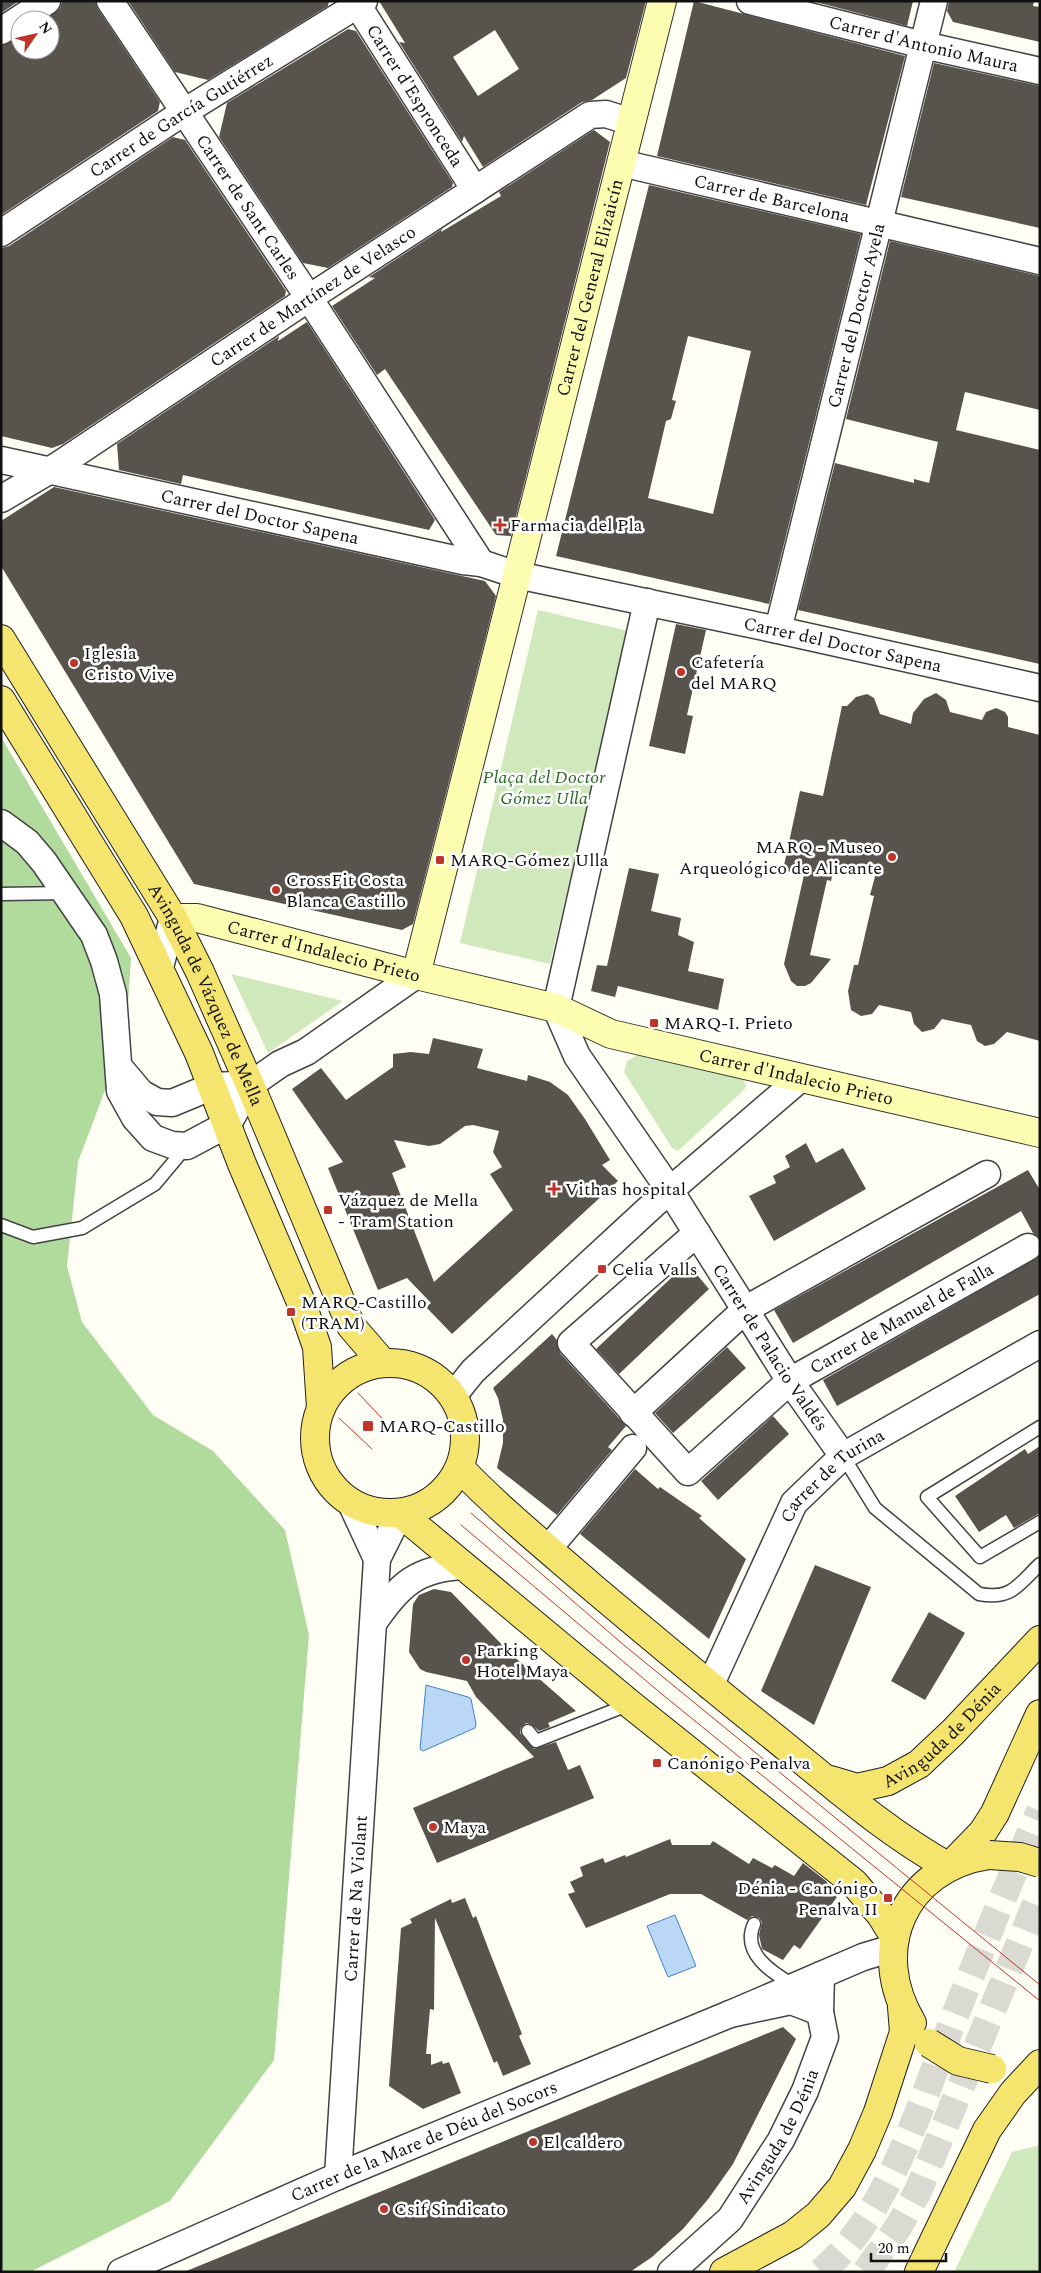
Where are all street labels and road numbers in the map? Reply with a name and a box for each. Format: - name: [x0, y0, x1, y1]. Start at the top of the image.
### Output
- street label: Carrer d'Antonio Maura: [826, 8, 1021, 79]
- street label: Carrer d'Espronceda: [360, 19, 471, 172]
- street label: Carrer de García Gutiérrez: [84, 47, 278, 185]
- street label: Carrer de Sant Carles: [189, 129, 307, 285]
- street label: Carrer de Barcelona: [691, 167, 853, 230]
- street label: Carrer del General Elizaicín: [549, 176, 630, 399]
- street label: Carrer de Martínez de Velasco: [204, 218, 421, 374]
- street label: Carrer del Doctor Ayela: [820, 220, 892, 411]
- street label: Carrer del Doctor Sapena: [158, 482, 362, 551]
- street label: Carrer del Doctor Sapena: [741, 610, 945, 679]
- street label: Avinguda de Vázquez de Mella: [141, 878, 271, 1110]
- street label: Carrer d'Indalecio Prieto: [224, 913, 423, 989]
- street label: Carrer d'Indalecio Prieto: [696, 1041, 896, 1112]
- street label: Carrer de Manuel de Falla: [805, 1256, 998, 1381]
- street label: Carrer de Palacio Valdés: [706, 1258, 835, 1437]
- street label: Carrer de Turina: [773, 1422, 890, 1527]
- street label: Avinguda de Dénia: [877, 1676, 1007, 1795]
- street label: Carrer de Na Violant: [337, 1814, 374, 1983]
- street label: Avinguda de Dénia: [729, 2065, 826, 2210]
- street label: Carrer de la Mare de Déu del Socors: [286, 2073, 562, 2209]

